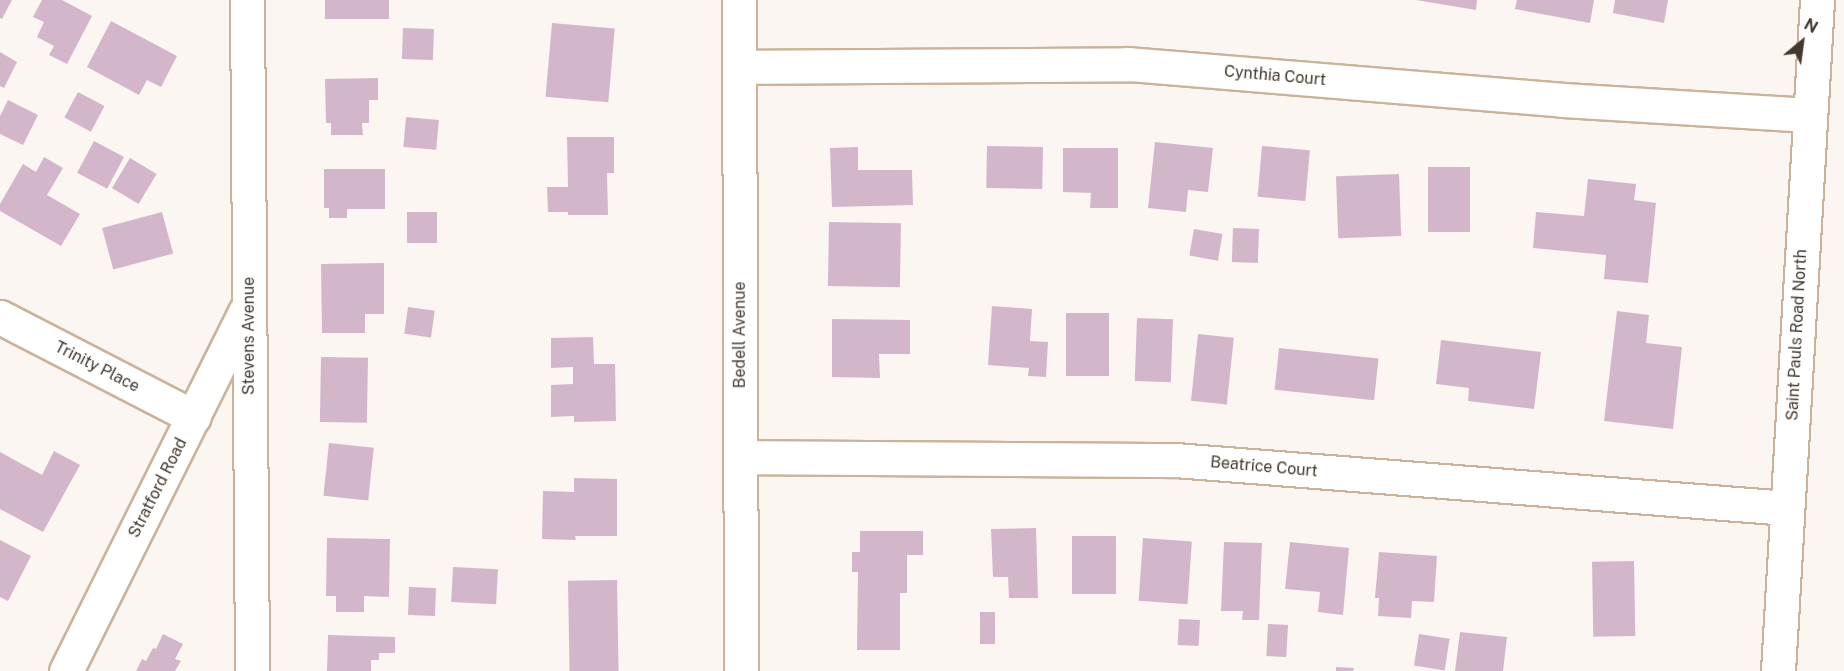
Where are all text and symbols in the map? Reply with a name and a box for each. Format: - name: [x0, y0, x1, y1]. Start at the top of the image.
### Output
- north arrow: [1772, 12, 1832, 72]
- text: N: [1801, 14, 1821, 37]
- street label: Cynthia Court: [1223, 62, 1327, 90]
- street label: Saint Pauls Road North: [1783, 249, 1811, 421]
- street label: Stevens Avenue: [239, 277, 259, 395]
- street label: Bedell Avenue: [730, 282, 750, 388]
- street label: Trinity Place: [51, 337, 143, 397]
- street label: Stratford Road: [125, 435, 191, 541]
- street label: Beatrice Court: [1209, 453, 1319, 481]

